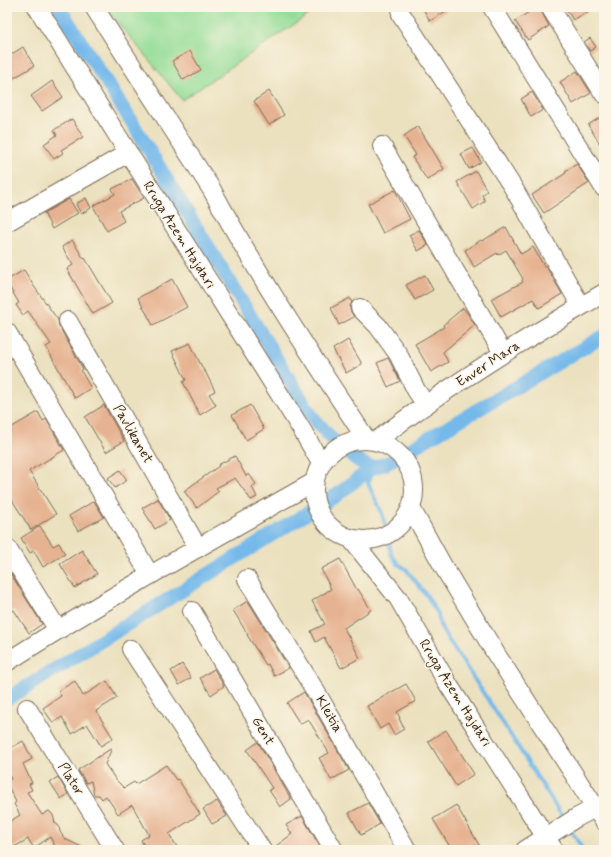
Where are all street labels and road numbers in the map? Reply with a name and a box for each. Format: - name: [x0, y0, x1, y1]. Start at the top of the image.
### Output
- street label: Rruga Azem Hajdari: [138, 178, 219, 293]
- street label: Enver Mara: [453, 337, 523, 391]
- street label: Pavlikanet: [109, 401, 157, 467]
- street label: Rruga Azem Hajdari: [414, 636, 495, 751]
- street label: Kleitia: [311, 692, 347, 736]
- street label: Gent: [247, 713, 279, 749]
- street label: Plator: [54, 759, 88, 799]

